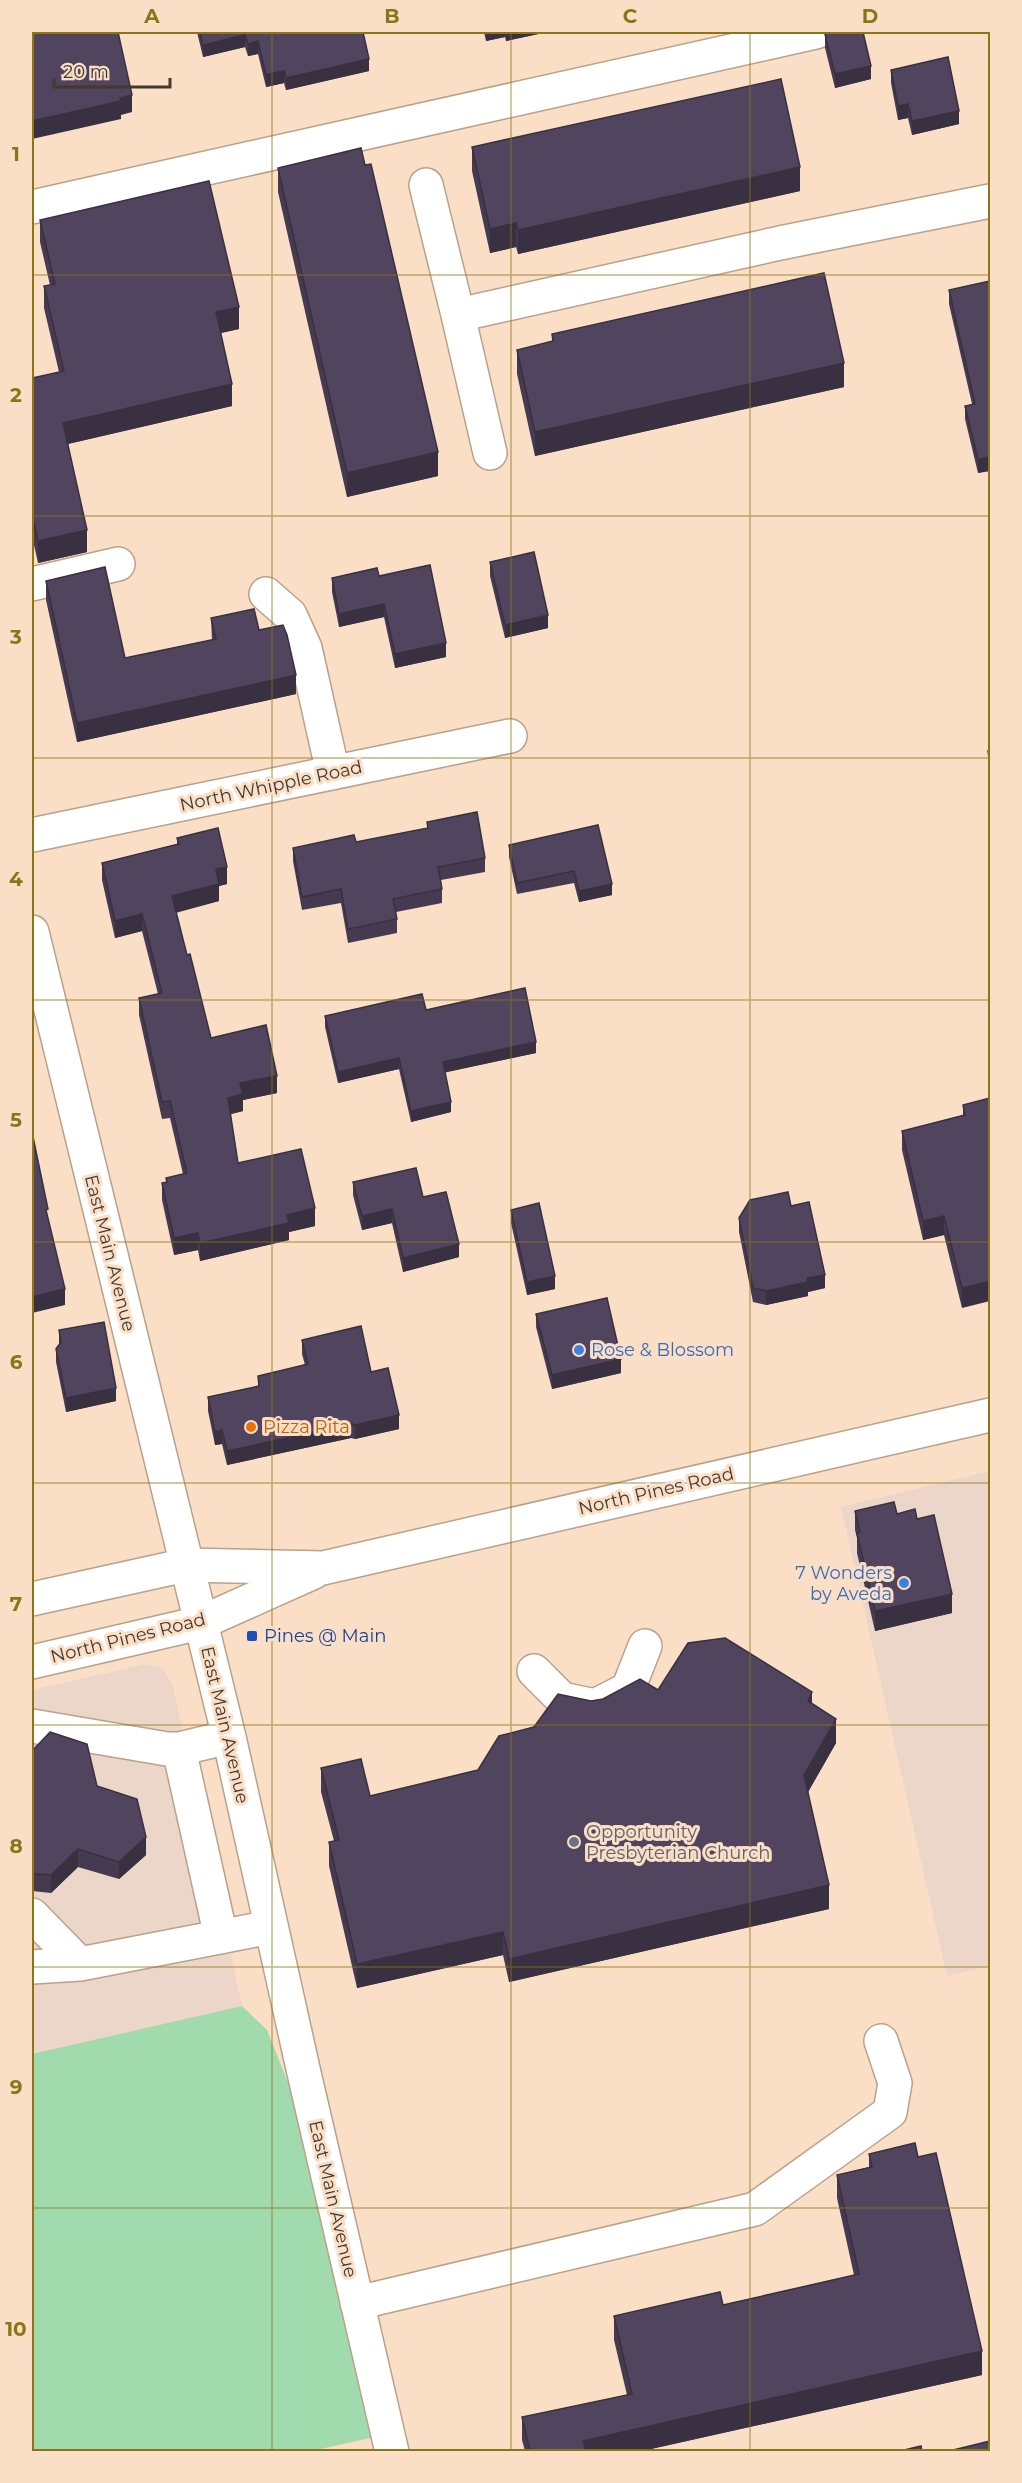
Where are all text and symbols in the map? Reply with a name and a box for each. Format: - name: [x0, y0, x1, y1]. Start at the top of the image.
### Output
- text: A: [143, 4, 160, 28]
- text: B: [384, 4, 400, 28]
- text: C: [623, 4, 638, 28]
- text: D: [862, 4, 878, 28]
- scale bar: [54, 51, 170, 89]
- text: 20 m: [63, 61, 109, 83]
- text: 1: [12, 142, 20, 166]
- text: 2: [10, 383, 22, 407]
- text: 3: [9, 625, 22, 649]
- street label: North Whipple Road: [178, 756, 364, 816]
- text: 4: [9, 867, 23, 891]
- text: 5: [10, 1108, 22, 1132]
- street label: East Main Avenue: [80, 1172, 140, 1334]
- place label: Rose & Blossom: [591, 1339, 734, 1361]
- marker: Rose & Blossom: [572, 1343, 586, 1357]
- text: 6: [10, 1350, 23, 1374]
- place label: Pizza Rita: [263, 1416, 350, 1438]
- marker: Pizza Rita: [244, 1420, 258, 1434]
- street label: North Pines Road: [576, 1462, 736, 1520]
- place label: 7 Wonders by Aveda: [795, 1562, 892, 1605]
- marker: 7 Wonders by Aveda: [897, 1576, 911, 1590]
- text: 7: [10, 1592, 22, 1616]
- street label: North Pines Road: [48, 1608, 208, 1668]
- place label: Pines @ Main: [264, 1625, 386, 1647]
- marker: Pines @ Main: [245, 1629, 259, 1643]
- street label: East Main Avenue: [196, 1644, 254, 1806]
- place label: Opportunity Presbyterian Church: [586, 1821, 770, 1864]
- text: 8: [9, 1834, 23, 1858]
- marker: Opportunity Presbyterian Church: [567, 1835, 581, 1849]
- text: 9: [10, 2075, 22, 2099]
- street label: East Main Avenue: [304, 2118, 362, 2280]
- text: 10: [5, 2317, 27, 2341]

